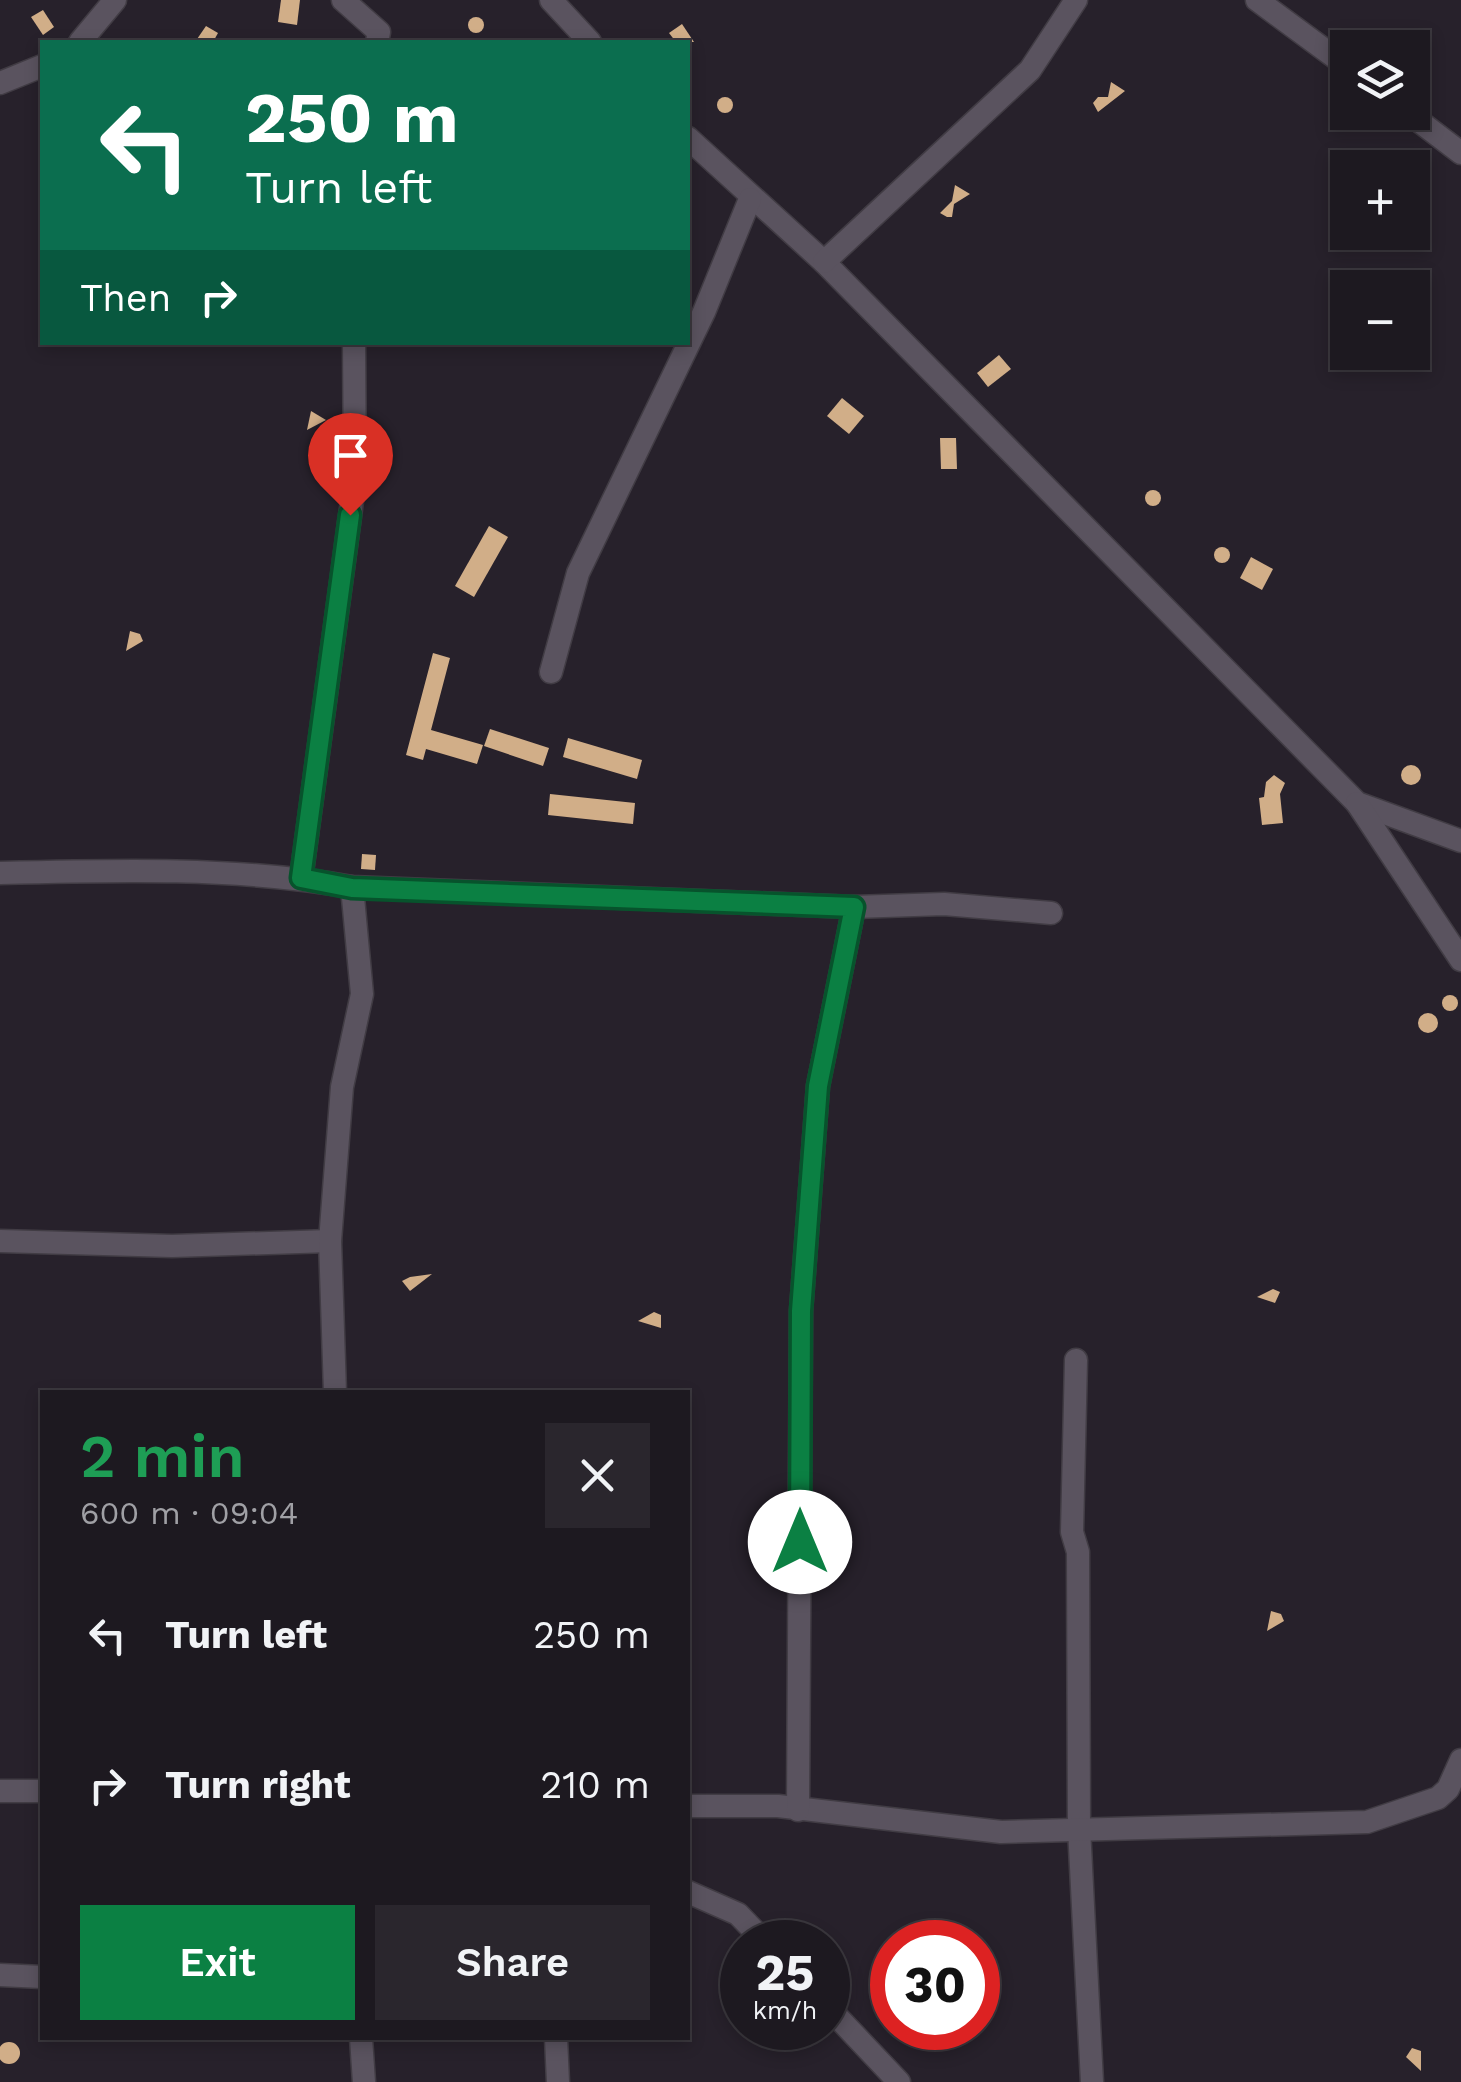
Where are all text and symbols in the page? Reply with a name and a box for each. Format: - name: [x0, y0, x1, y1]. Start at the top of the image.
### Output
- map controls: [1330, 30, 1430, 370]
- button: layers: [1330, 30, 1430, 130]
- text: 250 m: [245, 77, 459, 159]
- icon: left: [80, 80, 210, 210]
- button: +: [1330, 150, 1430, 250]
- text: Turn left: [245, 161, 432, 214]
- icon: right: [191, 270, 246, 325]
- button: −: [1330, 270, 1430, 370]
- text: Then: [80, 276, 171, 320]
- pin: [308, 413, 393, 516]
- icon: arrive: [323, 428, 378, 483]
- text: 2 min: [80, 1421, 245, 1492]
- button: close: [545, 1423, 650, 1528]
- position arrow: [748, 1490, 852, 1594]
- text: 600 m · 09:04: [80, 1494, 298, 1532]
- icon: left: [80, 1608, 135, 1663]
- text: Turn left: [165, 1613, 327, 1657]
- text: 250 m: [533, 1613, 650, 1657]
- icon: right: [80, 1758, 135, 1813]
- text: Turn right: [165, 1763, 351, 1807]
- text: 210 m: [540, 1763, 650, 1807]
- button: Exit: [80, 1905, 355, 2020]
- button: Share: [375, 1905, 650, 2020]
- speed limit sign: 30: [870, 1920, 1000, 2050]
- text: 25: [756, 1943, 814, 2002]
- text: km/h: [753, 1996, 817, 2025]

